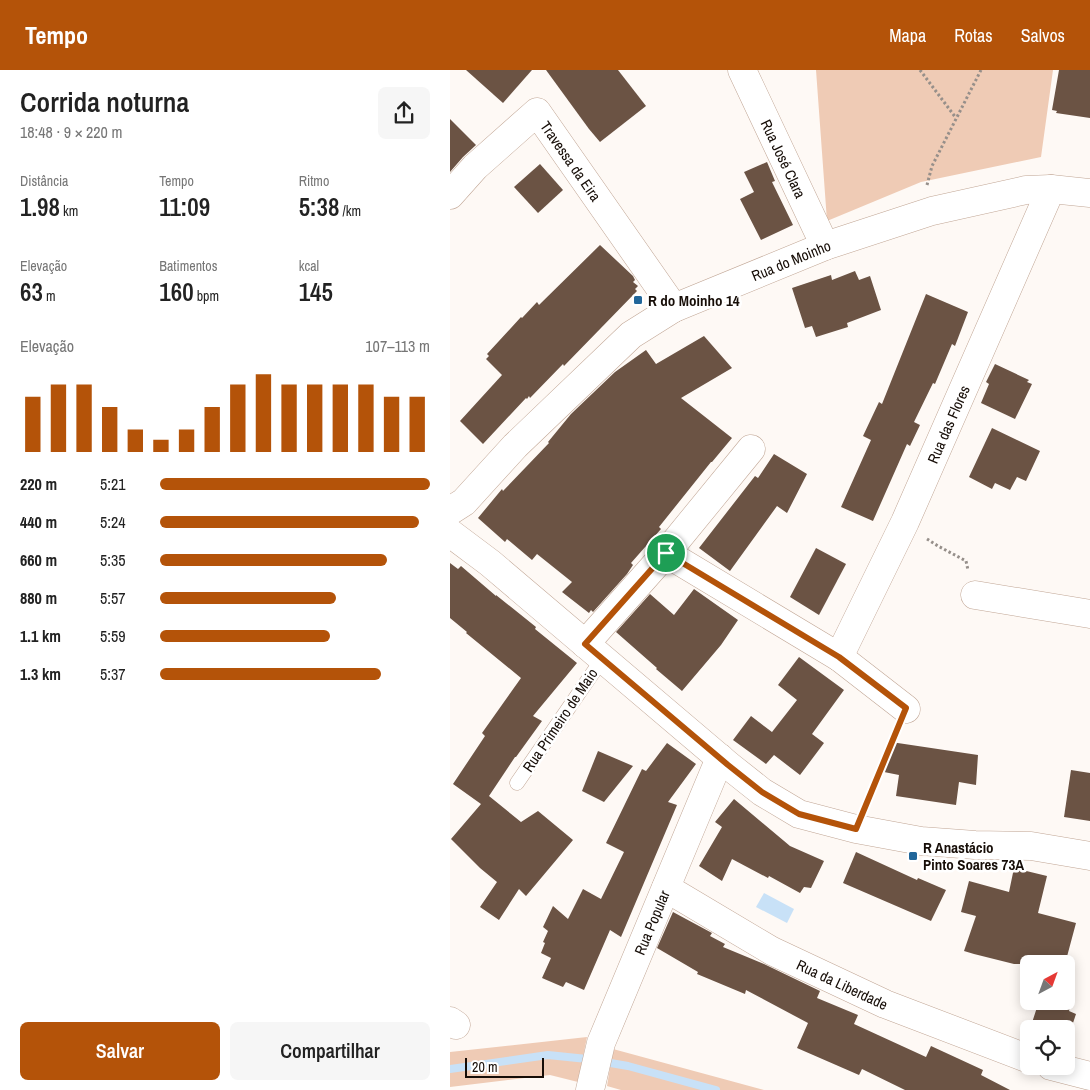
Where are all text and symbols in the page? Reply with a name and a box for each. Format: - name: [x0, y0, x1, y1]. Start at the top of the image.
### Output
- text: Tempo: [25, 19, 88, 51]
- text: Mapa: [889, 23, 926, 48]
- text: Rotas: [954, 23, 993, 48]
- text: Salvos: [1021, 23, 1065, 48]
- text: Corrida noturna: [20, 83, 189, 121]
- button: share: [378, 87, 430, 139]
- street label: Rua José Clara: [756, 116, 811, 202]
- street label: Travessa da Eira: [536, 117, 607, 205]
- text: 18:48 · 9 × 220 m: [20, 121, 123, 143]
- text: Distância: [20, 172, 69, 190]
- text: Tempo: [159, 172, 194, 190]
- text: Ritmo: [299, 172, 329, 190]
- text: 1.98: [20, 190, 60, 224]
- text: 11:09: [159, 190, 210, 224]
- text: 5:38: [299, 190, 339, 224]
- text: km: [60, 202, 78, 220]
- text: /km: [339, 202, 361, 220]
- street label: Rua do Moinho: [748, 234, 833, 286]
- text: Elevação: [20, 257, 67, 275]
- text: Batimentos: [159, 257, 217, 275]
- text: kcal: [299, 257, 319, 275]
- text: 63: [20, 275, 43, 309]
- text: 160: [159, 275, 194, 309]
- text: 145: [299, 275, 333, 309]
- text: m: [43, 287, 56, 305]
- text: bpm: [194, 287, 219, 305]
- place label: R do Moinho 14: [648, 290, 740, 311]
- marker: R do Moinho 14: [632, 294, 644, 306]
- text: Elevação: [20, 335, 74, 357]
- text: 107–113 m: [365, 335, 430, 357]
- street label: Rua das Flores: [922, 382, 974, 467]
- text: 220 m: [20, 473, 57, 495]
- text: 5:21: [100, 473, 126, 495]
- text: 440 m: [20, 511, 57, 533]
- text: 5:24: [100, 511, 126, 533]
- pin: [645, 532, 687, 574]
- icon: arrive: [652, 539, 680, 567]
- text: 660 m: [20, 549, 57, 571]
- text: 5:35: [100, 549, 126, 571]
- text: 880 m: [20, 587, 57, 609]
- text: 5:57: [100, 587, 126, 609]
- text: 1.1 km: [20, 625, 61, 647]
- text: 5:59: [100, 625, 126, 647]
- text: 1.3 km: [20, 663, 61, 685]
- text: 5:37: [100, 663, 126, 685]
- street label: Rua Primeiro de Maio: [517, 664, 603, 776]
- place label: R Anastácio Pinto Soares 73A: [923, 837, 1024, 875]
- marker: R Anastácio Pinto Soares 73A: [907, 850, 919, 862]
- street label: Rua Popular: [628, 887, 674, 958]
- street label: Rua da Liberdade: [793, 954, 892, 1014]
- north arrow: [1020, 955, 1075, 1010]
- map controls: [1020, 955, 1075, 1075]
- button: locate: [1020, 1020, 1075, 1075]
- button: Salvar: [20, 1022, 220, 1080]
- button: Compartilhar: [230, 1022, 430, 1080]
- scale bar: [465, 1055, 544, 1078]
- text: 20 m: [472, 1058, 498, 1076]

